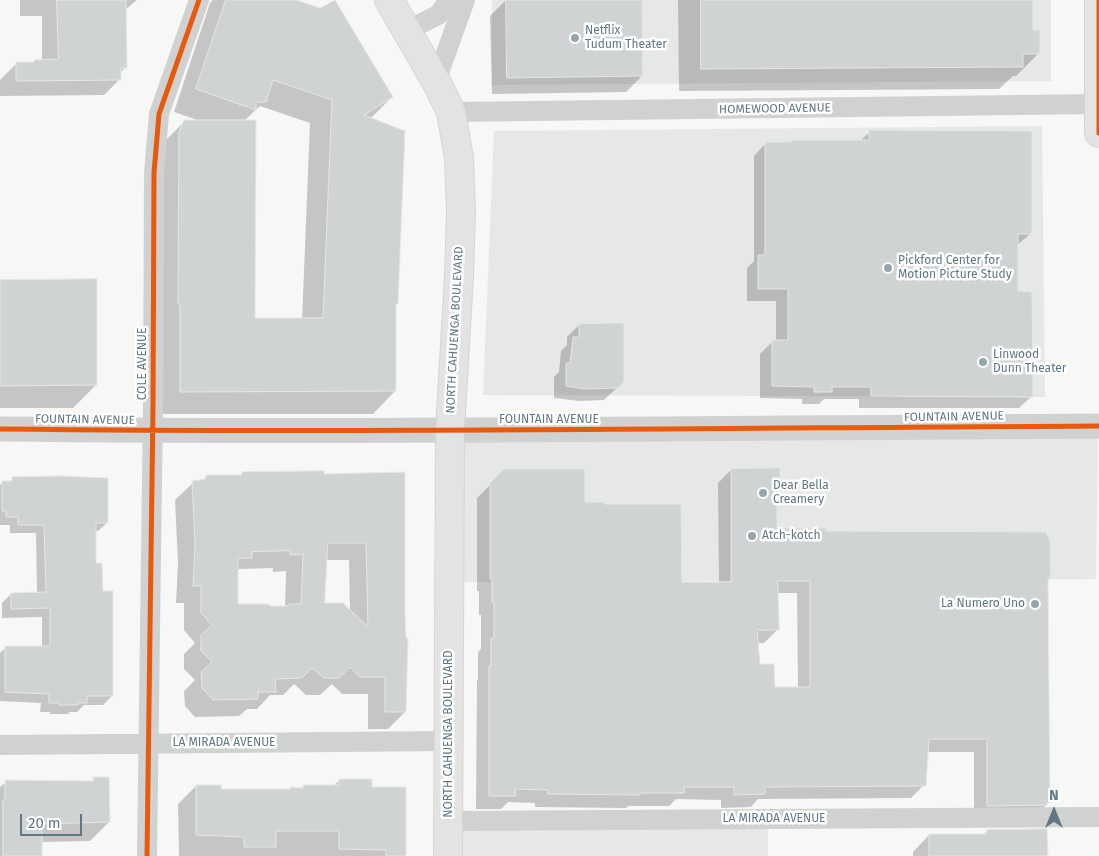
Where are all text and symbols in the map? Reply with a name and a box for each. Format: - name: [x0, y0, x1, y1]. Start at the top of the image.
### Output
- place label: Netflix Tudum Theater: [585, 24, 667, 52]
- marker: Netflix Tudum Theater: [569, 32, 581, 44]
- street label: HOMEWOOD AVENUE: [719, 101, 831, 117]
- street label: NORTH CAHUENGA BOULEVARD: [443, 246, 467, 414]
- place label: Pickford Center for Motion Picture Study: [898, 254, 1012, 282]
- marker: Pickford Center for Motion Picture Study: [882, 262, 894, 274]
- street label: COLE AVENUE: [136, 328, 150, 400]
- place label: Linwood Dunn Theater: [993, 348, 1066, 376]
- marker: Linwood Dunn Theater: [977, 356, 989, 368]
- street label: FOUNTAIN AVENUE: [904, 409, 1004, 425]
- street label: FOUNTAIN AVENUE: [35, 412, 135, 428]
- street label: FOUNTAIN AVENUE: [499, 413, 599, 427]
- place label: Dear Bella Creamery: [773, 479, 829, 507]
- marker: Dear Bella Creamery: [757, 487, 769, 499]
- place label: Atch-kotch: [762, 529, 821, 543]
- marker: Atch-kotch: [746, 530, 758, 542]
- place label: La Numero Uno: [941, 597, 1025, 611]
- marker: La Numero Uno: [1029, 598, 1041, 610]
- street label: NORTH CAHUENGA BOULEVARD: [442, 650, 456, 818]
- street label: LA MIRADA AVENUE: [172, 736, 276, 750]
- north arrow: [1029, 786, 1079, 836]
- text: N: [1049, 787, 1059, 804]
- scale bar: [22, 804, 85, 836]
- street label: LA MIRADA AVENUE: [722, 812, 826, 826]
- text: 20 m: [28, 814, 61, 832]

